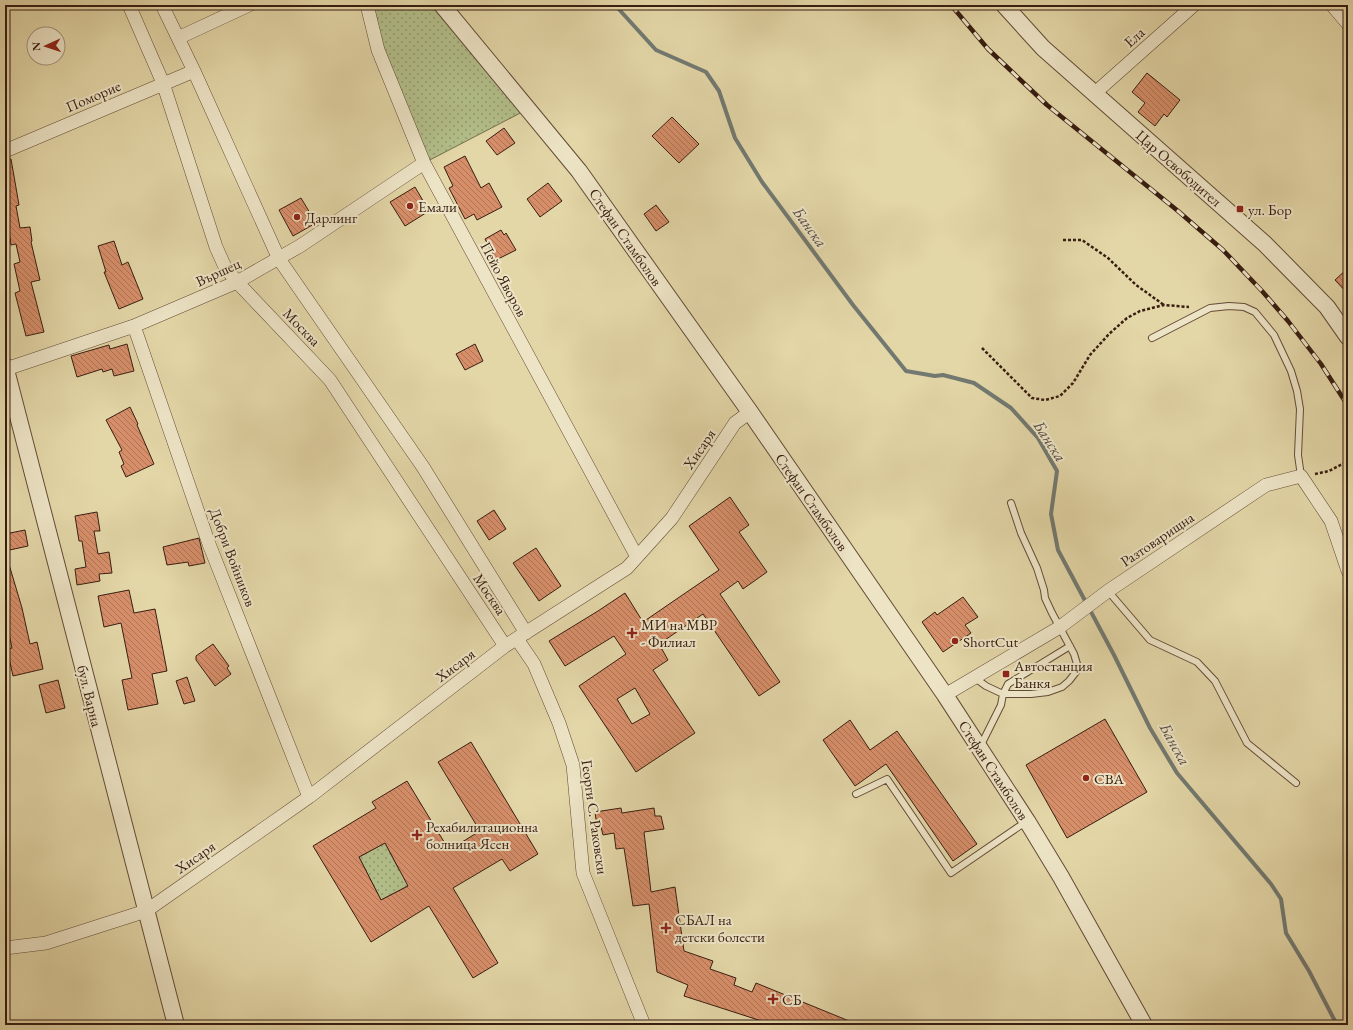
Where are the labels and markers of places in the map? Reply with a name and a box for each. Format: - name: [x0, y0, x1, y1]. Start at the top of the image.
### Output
- place label: Емали: [418, 197, 457, 216]
- place label: ул. Бор: [1248, 200, 1292, 219]
- marker: Емали: [405, 201, 415, 211]
- marker: ул. Бор: [1235, 204, 1245, 214]
- place label: Дарлинг: [305, 208, 358, 227]
- marker: Дарлинг: [292, 212, 302, 222]
- place label: МИ на МВР - Филиал: [641, 615, 717, 651]
- marker: МИ на МВР - Филиал: [626, 627, 638, 639]
- place label: ShortCut: [963, 632, 1018, 651]
- marker: ShortCut: [950, 636, 960, 646]
- place label: Автостанция Банкя: [1013, 656, 1093, 692]
- marker: Автостанция Банкя: [1001, 669, 1011, 679]
- place label: CBA: [1094, 769, 1124, 788]
- marker: CBA: [1081, 773, 1091, 783]
- place label: Рехабилитационна болница Ясен: [426, 817, 538, 853]
- marker: Рехабилитационна болница Ясен: [411, 829, 423, 841]
- place label: СБАЛ на детски болести: [675, 910, 765, 946]
- marker: СБАЛ на детски болести: [660, 922, 672, 934]
- place label: СБ: [782, 990, 802, 1009]
- marker: СБ: [767, 993, 779, 1005]

